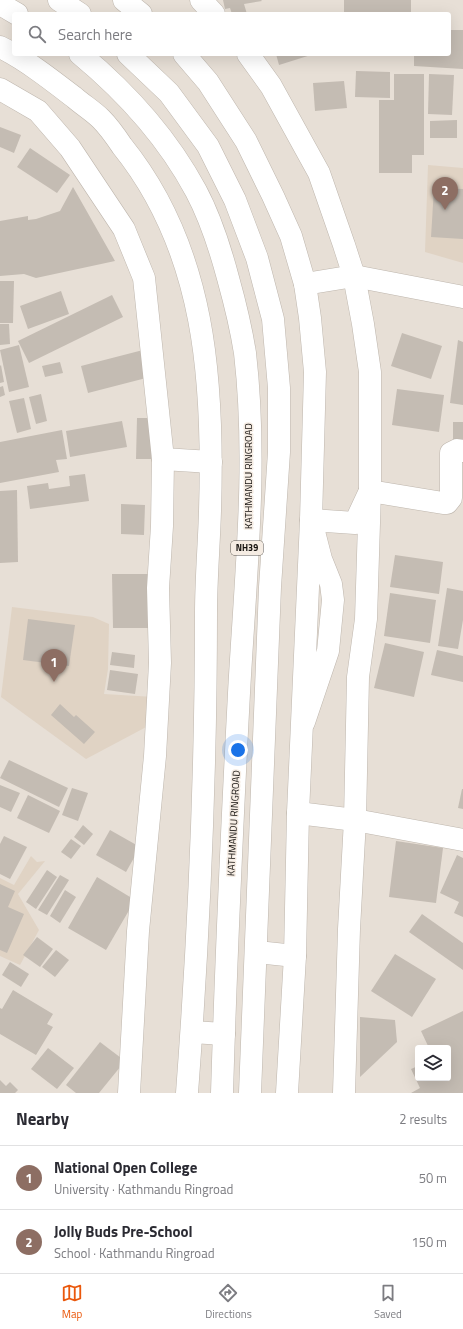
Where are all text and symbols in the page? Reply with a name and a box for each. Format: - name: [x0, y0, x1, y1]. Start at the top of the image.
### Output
- search box: [12, 12, 451, 56]
- icon: search: [26, 23, 48, 45]
- text: Search here: [58, 23, 132, 46]
- pin: 2: [432, 177, 458, 210]
- street label: KATHMANDU RINGROAD: [241, 423, 256, 529]
- road number: NH39: [231, 541, 263, 555]
- pin: 1: [41, 649, 67, 682]
- your location: [228, 740, 248, 760]
- street label: KATHMANDU RINGROAD: [223, 770, 244, 876]
- map controls: [415, 1045, 451, 1081]
- button: layers: [415, 1045, 451, 1081]
- text: Nearby: [16, 1106, 69, 1132]
- text: 2 results: [399, 1109, 447, 1129]
- text: National Open College: [54, 1156, 197, 1179]
- text: 1: [25, 1168, 33, 1188]
- text: 50 m: [419, 1168, 447, 1188]
- text: University · Kathmandu Ringroad: [54, 1179, 233, 1199]
- text: Jolly Buds Pre-School: [54, 1220, 192, 1243]
- text: 2: [25, 1232, 33, 1252]
- text: 150 m: [411, 1232, 447, 1252]
- text: School · Kathmandu Ringroad: [54, 1243, 215, 1263]
- tab: Map: [61, 1282, 83, 1322]
- tab: Directions: [205, 1282, 252, 1322]
- tab: Saved: [374, 1282, 402, 1322]

